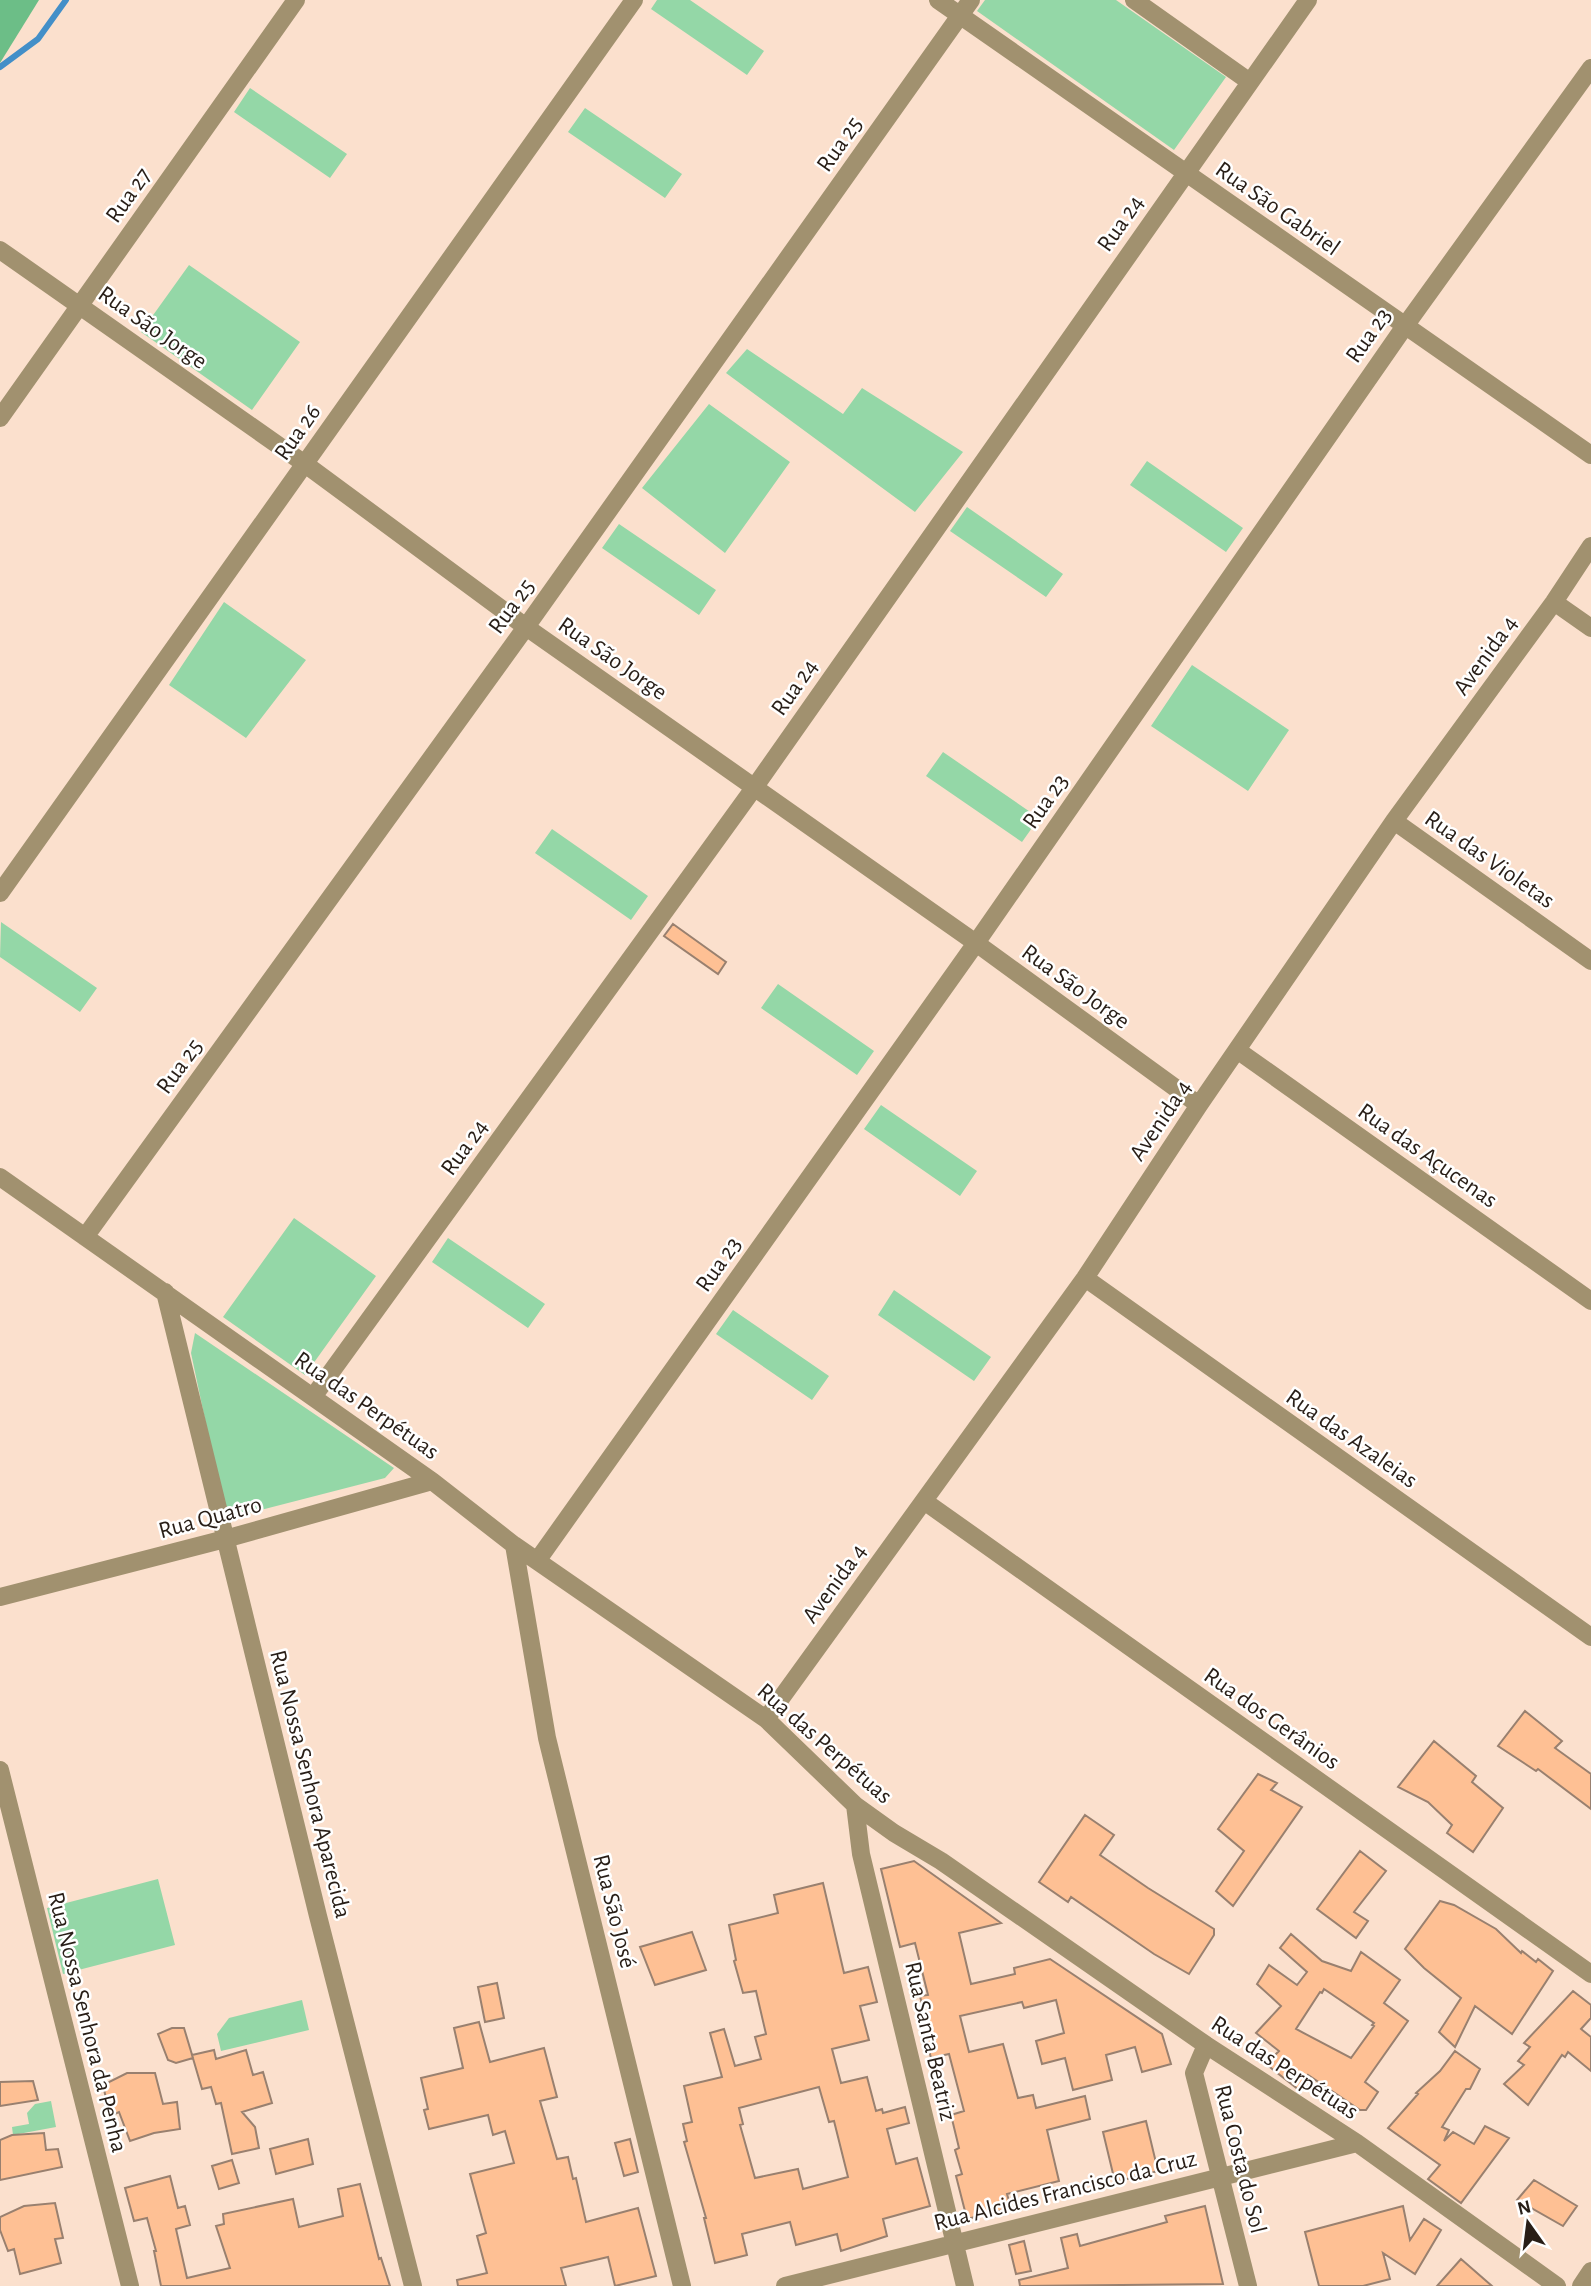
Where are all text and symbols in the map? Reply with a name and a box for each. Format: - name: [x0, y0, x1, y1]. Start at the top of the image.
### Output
- street label: Rua 25: [812, 113, 867, 176]
- street label: Rua São Gabriel: [1211, 157, 1344, 260]
- street label: Rua 27: [101, 164, 156, 227]
- street label: Rua 24: [1093, 191, 1149, 256]
- street label: Rua São Jorge: [94, 282, 211, 374]
- street label: Rua 23: [1342, 304, 1396, 367]
- street label: Rua 26: [270, 400, 326, 465]
- street label: Rua 25: [484, 575, 539, 638]
- street label: Avenida 4: [1449, 612, 1522, 700]
- street label: Rua São Jorge: [554, 613, 671, 705]
- street label: Rua 24: [767, 655, 823, 720]
- street label: Rua 23: [1019, 770, 1073, 833]
- street label: Rua das Violetas: [1420, 806, 1559, 913]
- street label: Rua São Jorge: [1017, 940, 1134, 1034]
- street label: Rua 25: [152, 1035, 207, 1098]
- street label: Avenida 4: [1125, 1076, 1196, 1165]
- street label: Rua das Açucenas: [1353, 1099, 1501, 1213]
- street label: Rua 24: [437, 1115, 493, 1180]
- street label: Rua 23: [692, 1233, 746, 1296]
- street label: Rua das Perpétuas: [290, 1347, 443, 1464]
- street label: Rua das Azaleias: [1281, 1385, 1421, 1493]
- street label: Rua Quatro: [156, 1493, 265, 1543]
- street label: Avenida 4: [798, 1540, 871, 1628]
- street label: Rua Nossa Senhora Aparecida: [265, 1648, 355, 1921]
- street label: Rua dos Gerânios: [1199, 1663, 1344, 1774]
- street label: Rua das Perpétuas: [752, 1679, 896, 1809]
- street label: Rua São José: [588, 1852, 640, 1971]
- street label: Rua Nossa Senhora da Penha: [43, 1890, 131, 2155]
- street label: Rua Santa Beatriz: [900, 1959, 960, 2123]
- street label: Rua das Perpétuas: [1207, 2012, 1362, 2124]
- street label: Rua Costa do Sol: [1210, 2082, 1270, 2236]
- street label: Rua Alcides Francisco da Cruz: [931, 2147, 1199, 2235]
- north arrow: [1493, 2188, 1563, 2258]
- text: N: [1516, 2197, 1533, 2219]

